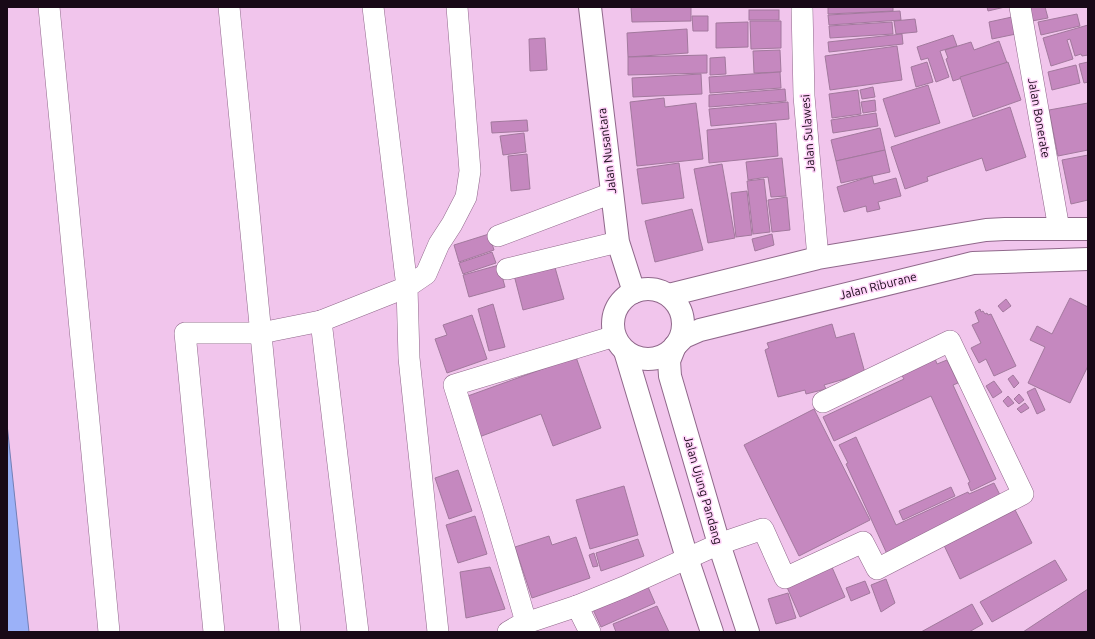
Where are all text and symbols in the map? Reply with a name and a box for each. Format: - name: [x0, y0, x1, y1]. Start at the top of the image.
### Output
- street label: Jalan Bonerate: [1026, 77, 1053, 159]
- street label: Jalan Sulawesi: [798, 94, 817, 172]
- street label: Jalan Nusantara: [595, 107, 618, 195]
- street label: Jalan Riburane: [838, 270, 918, 301]
- street label: Jalan Ujung Pandang: [682, 434, 725, 546]

